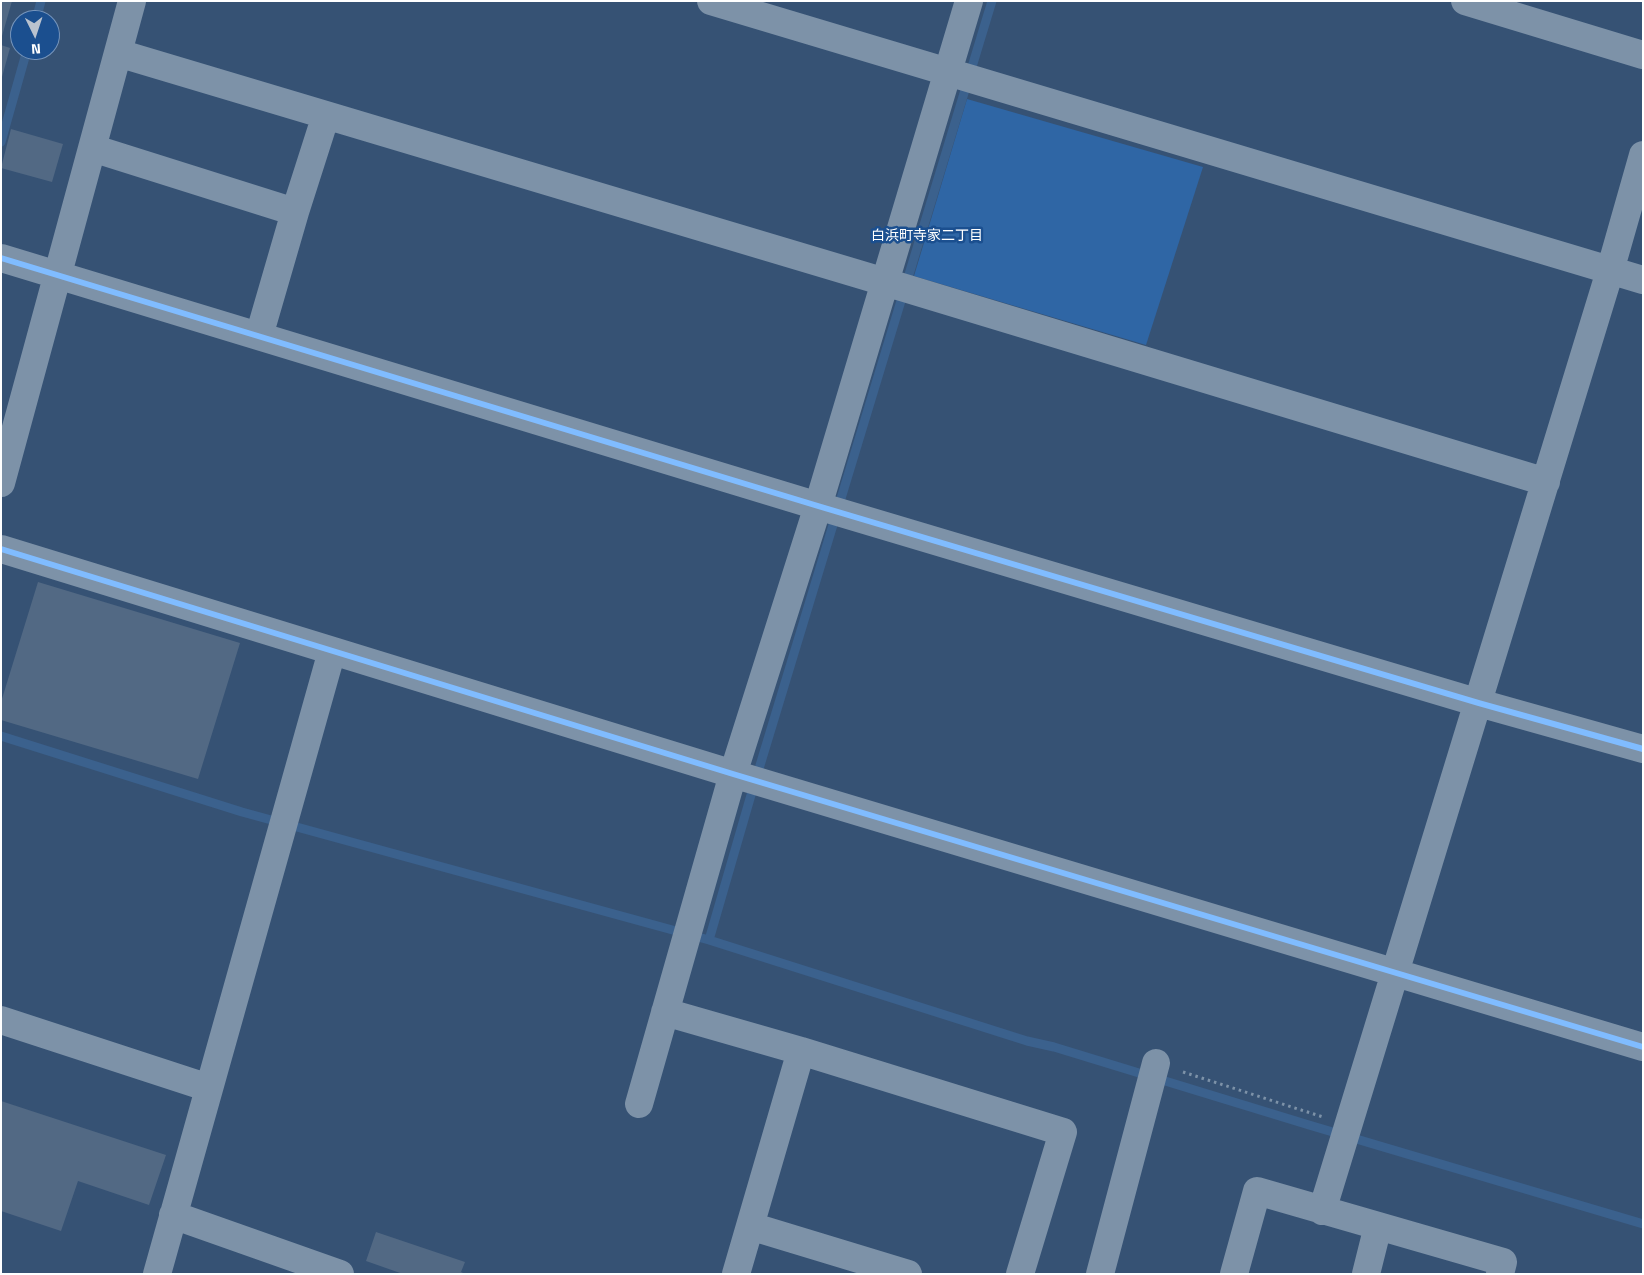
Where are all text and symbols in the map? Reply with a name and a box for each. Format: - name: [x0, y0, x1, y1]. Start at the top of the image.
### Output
- north arrow: [10, 10, 60, 60]
- text: N: [30, 39, 42, 60]
- district label: 白浜町寺家二丁目: [871, 229, 983, 245]

